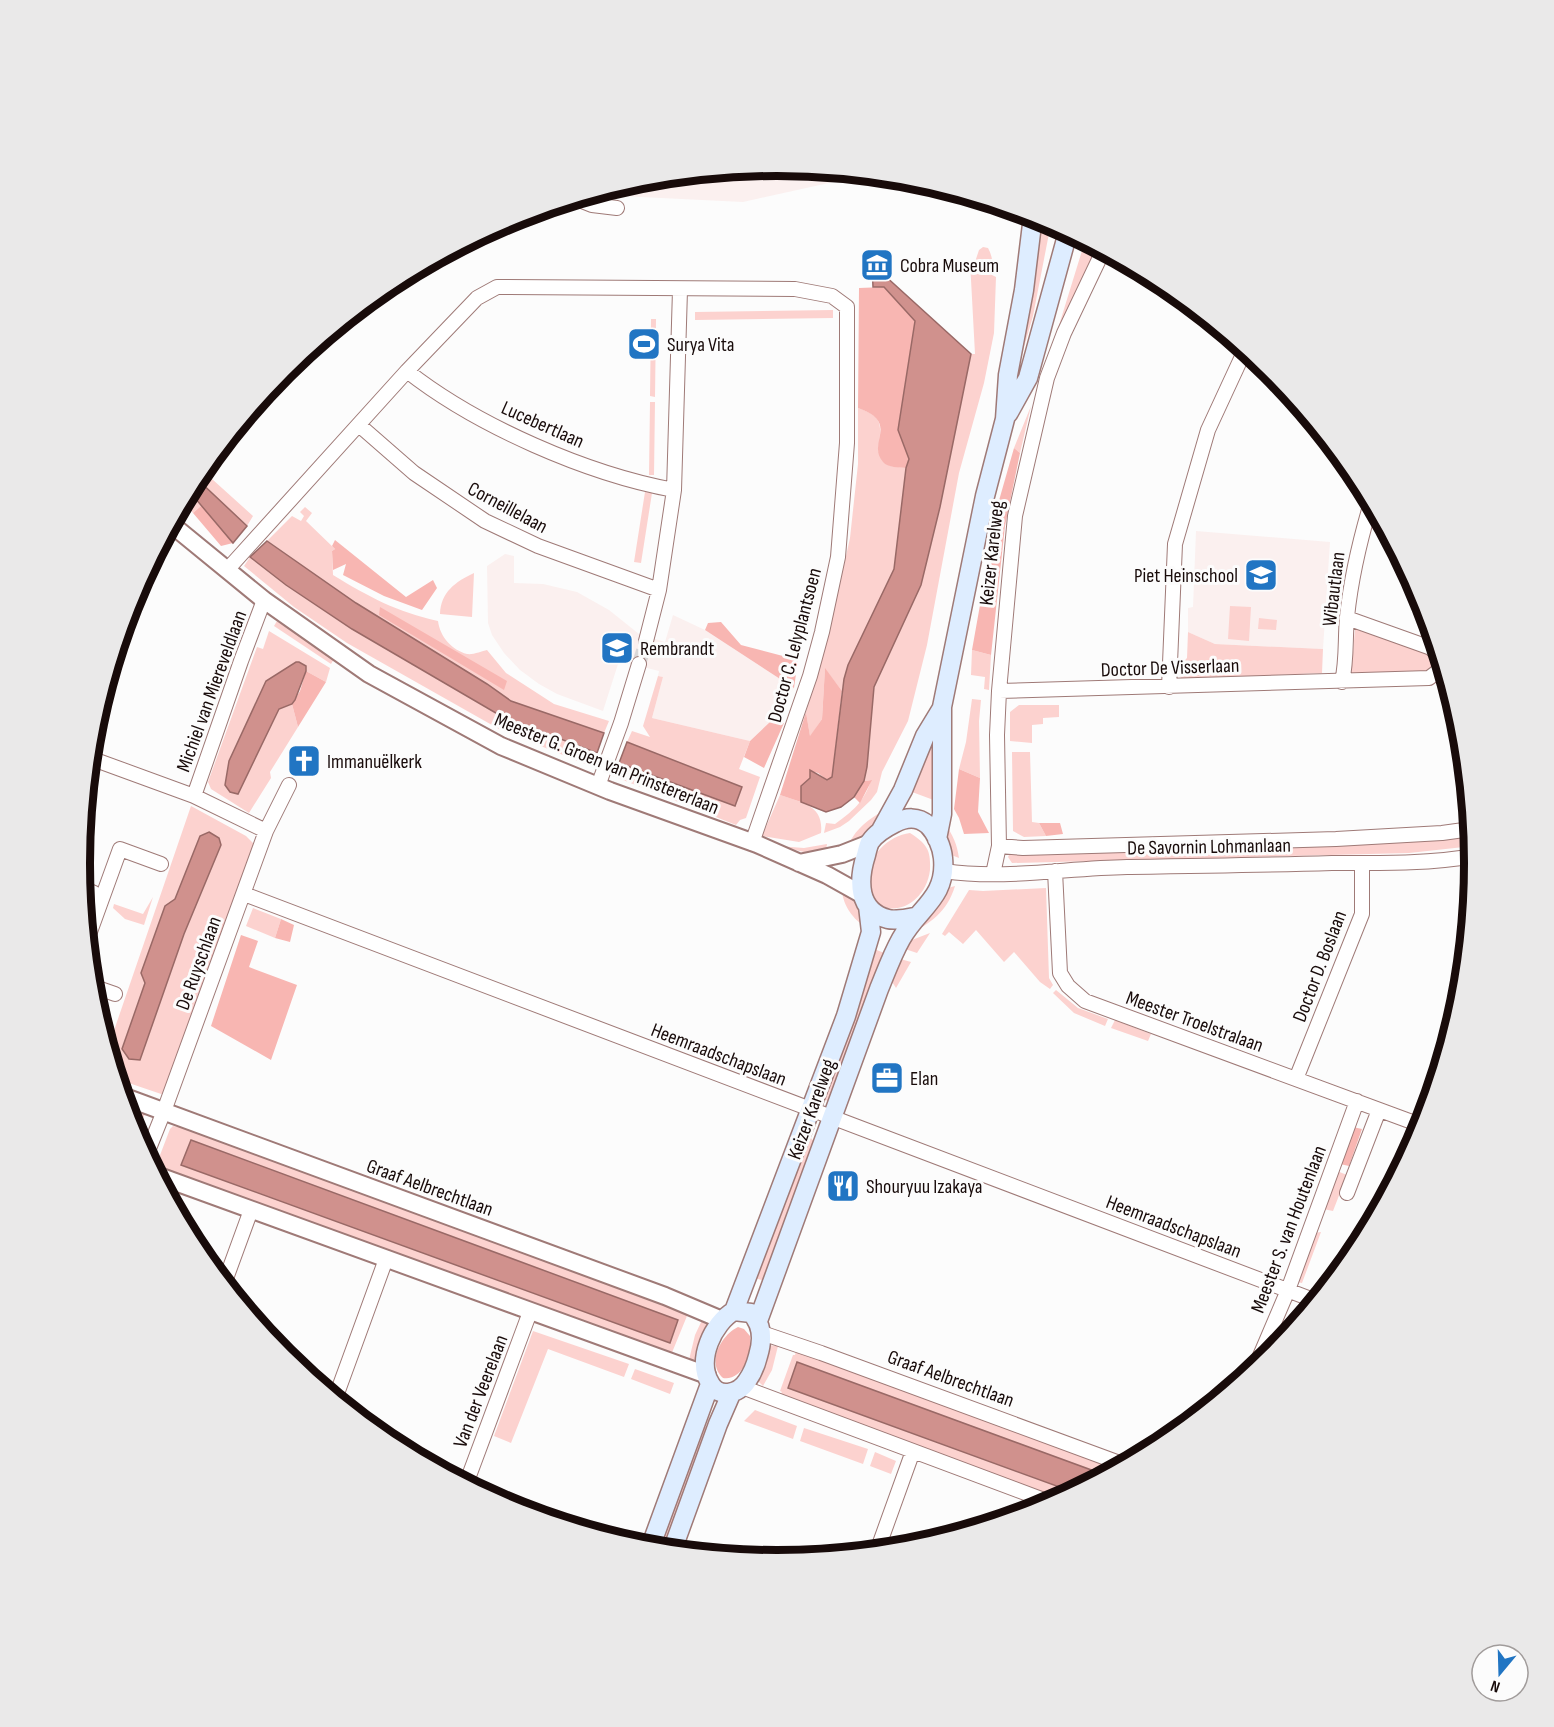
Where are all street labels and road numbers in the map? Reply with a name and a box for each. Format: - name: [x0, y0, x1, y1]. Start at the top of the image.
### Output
- street label: Lucebertlaan: [498, 396, 588, 454]
- street label: Corneillelaan: [463, 477, 552, 539]
- street label: Keizer Karelweg: [975, 499, 1009, 607]
- street label: Wibautlaan: [1318, 551, 1350, 628]
- street label: Doctor C. Lelyplantsoen: [763, 565, 827, 725]
- street label: Michiel van Miereveldlaan: [172, 607, 252, 775]
- street label: Doctor De Visserlaan: [1100, 654, 1240, 682]
- street label: Meester G. Groen van Prinstererlaan: [491, 708, 722, 820]
- street label: De Savornin Lohmanlaan: [1127, 834, 1291, 860]
- street label: Doctor D. Boslaan: [1288, 907, 1352, 1026]
- street label: De Ruyschlaan: [171, 913, 227, 1013]
- street label: Meester Troelstralaan: [1123, 986, 1267, 1058]
- street label: Heemraadschapslaan: [648, 1018, 790, 1092]
- street label: Keizer Karelweg: [783, 1056, 841, 1163]
- street label: Meester S. van Houtenlaan: [1246, 1142, 1332, 1317]
- street label: Graaf Aelbrechtlaan: [363, 1154, 496, 1222]
- street label: Heemraadschapslaan: [1103, 1190, 1245, 1264]
- street label: Van der Veerelaan: [448, 1332, 513, 1451]
- street label: Graaf Aelbrechtlaan: [884, 1345, 1017, 1413]

